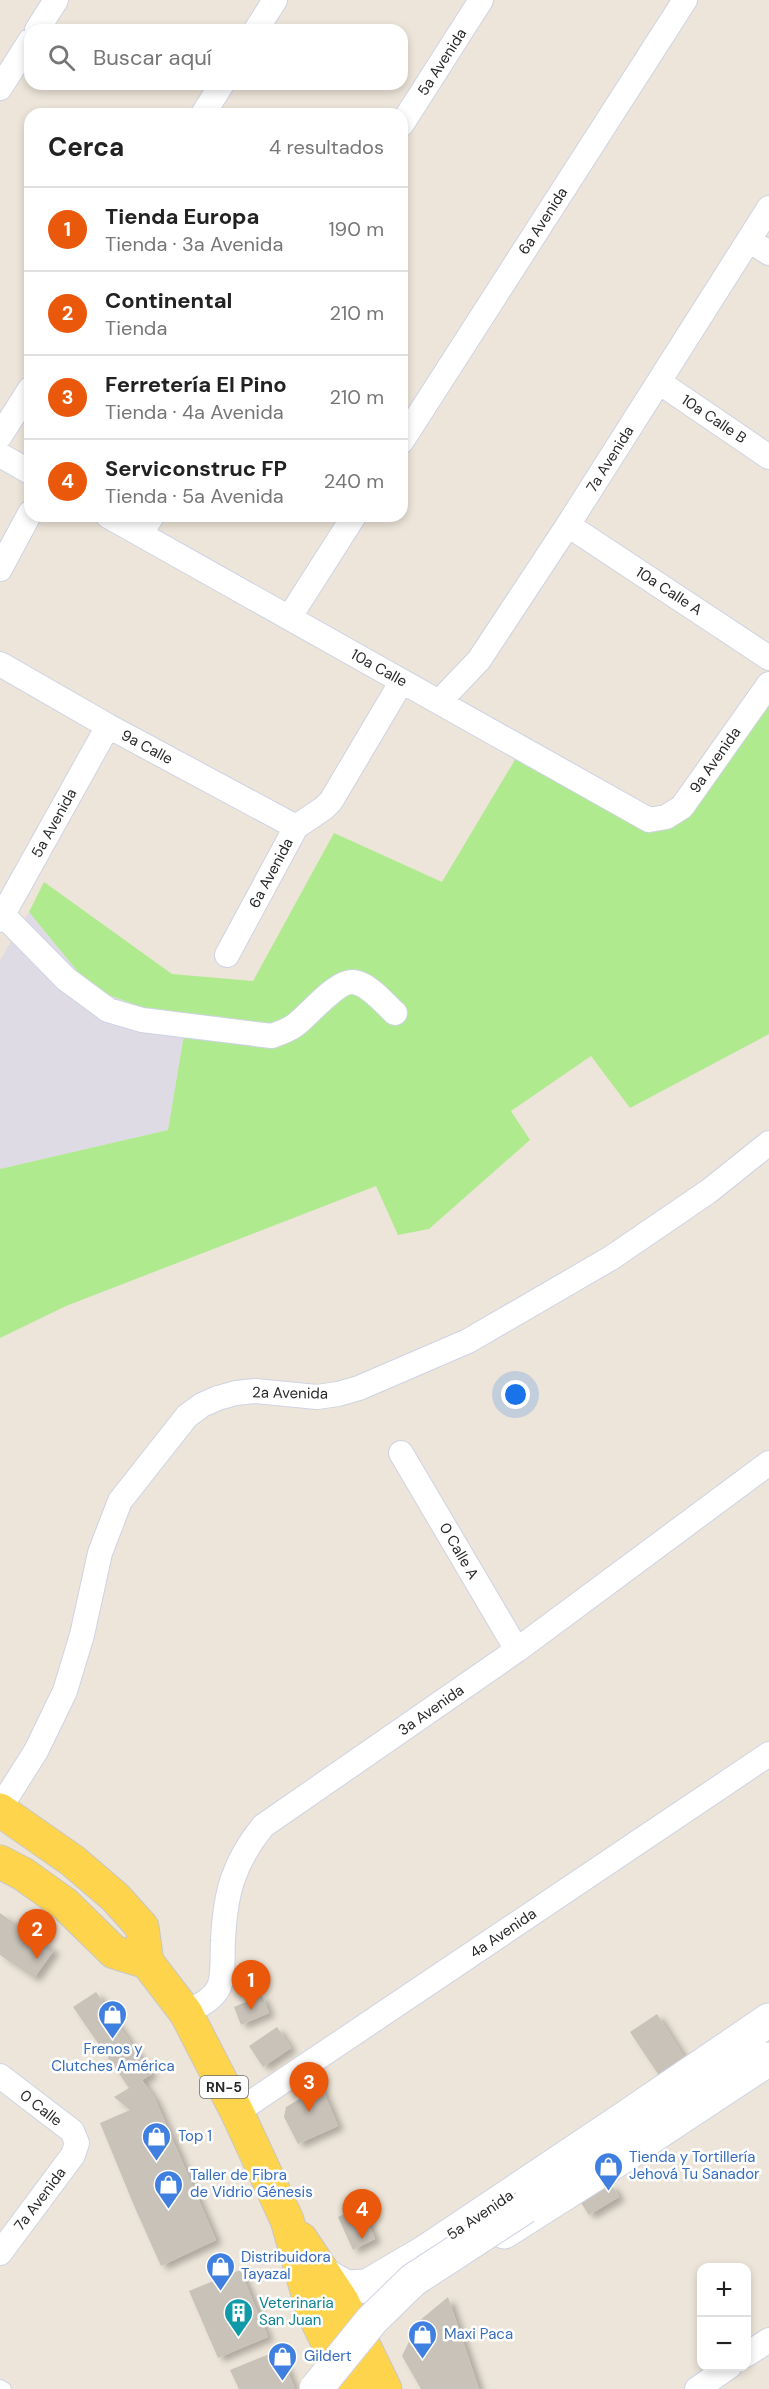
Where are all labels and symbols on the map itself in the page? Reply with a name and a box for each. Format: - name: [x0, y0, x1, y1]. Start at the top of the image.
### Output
- street label: 5a Avenida: [413, 25, 471, 99]
- street label: 6a Avenida: [514, 183, 572, 259]
- street label: 10a Calle B: [678, 390, 750, 448]
- street label: 7a Avenida: [582, 422, 638, 496]
- street label: 10a Calle A: [632, 562, 706, 620]
- street label: 10a Calle: [347, 644, 411, 692]
- street label: 9a Avenida: [685, 723, 745, 797]
- street label: 9a Calle: [118, 725, 176, 769]
- street label: 5a Avenida: [27, 785, 81, 861]
- street label: 6a Avenida: [244, 834, 298, 912]
- your location: [501, 1380, 530, 1409]
- street label: 2a Avenida: [252, 1382, 328, 1404]
- street label: 0 Calle A: [435, 1519, 483, 1583]
- street label: 3a Avenida: [394, 1680, 468, 1740]
- street label: 4a Avenida: [466, 1903, 540, 1963]
- pin: 2: [18, 1910, 57, 1959]
- pin: 1: [232, 1960, 270, 2010]
- shop icon: Frenos y Clutches América: [97, 1998, 129, 2040]
- place label: Frenos y Clutches América: [51, 2039, 175, 2076]
- pin: 3: [290, 2062, 328, 2112]
- road number: RN-5: [200, 2076, 248, 2098]
- street label: 0 Calle: [16, 2085, 66, 2131]
- shop icon: Top 1: [141, 2120, 173, 2162]
- place label: Top 1: [178, 2126, 212, 2146]
- place label: Tienda y Tortillería Jehová Tu Sanador: [629, 2147, 760, 2184]
- shop icon: Tienda y Tortillería Jehová Tu Sanador: [592, 2150, 624, 2192]
- street label: 7a Avenida: [10, 2163, 70, 2235]
- place label: Taller de Fibra de Vidrio Génesis: [190, 2165, 313, 2202]
- shop icon: Taller de Fibra de Vidrio Génesis: [153, 2168, 185, 2210]
- street label: 5a Avenida: [443, 2185, 517, 2245]
- pin: 4: [342, 2190, 382, 2239]
- place label: Distribuidora Tayazal: [241, 2247, 331, 2284]
- shop icon: Distribuidora Tayazal: [204, 2250, 236, 2292]
- place label: Veterinaria San Juan: [259, 2293, 334, 2330]
- building icon: Veterinaria San Juan: [222, 2296, 254, 2338]
- shop icon: Maxi Paca: [407, 2318, 439, 2360]
- place label: Maxi Paca: [444, 2324, 513, 2344]
- shop icon: Gildert: [267, 2340, 299, 2382]
- place label: Gildert: [304, 2346, 352, 2366]

